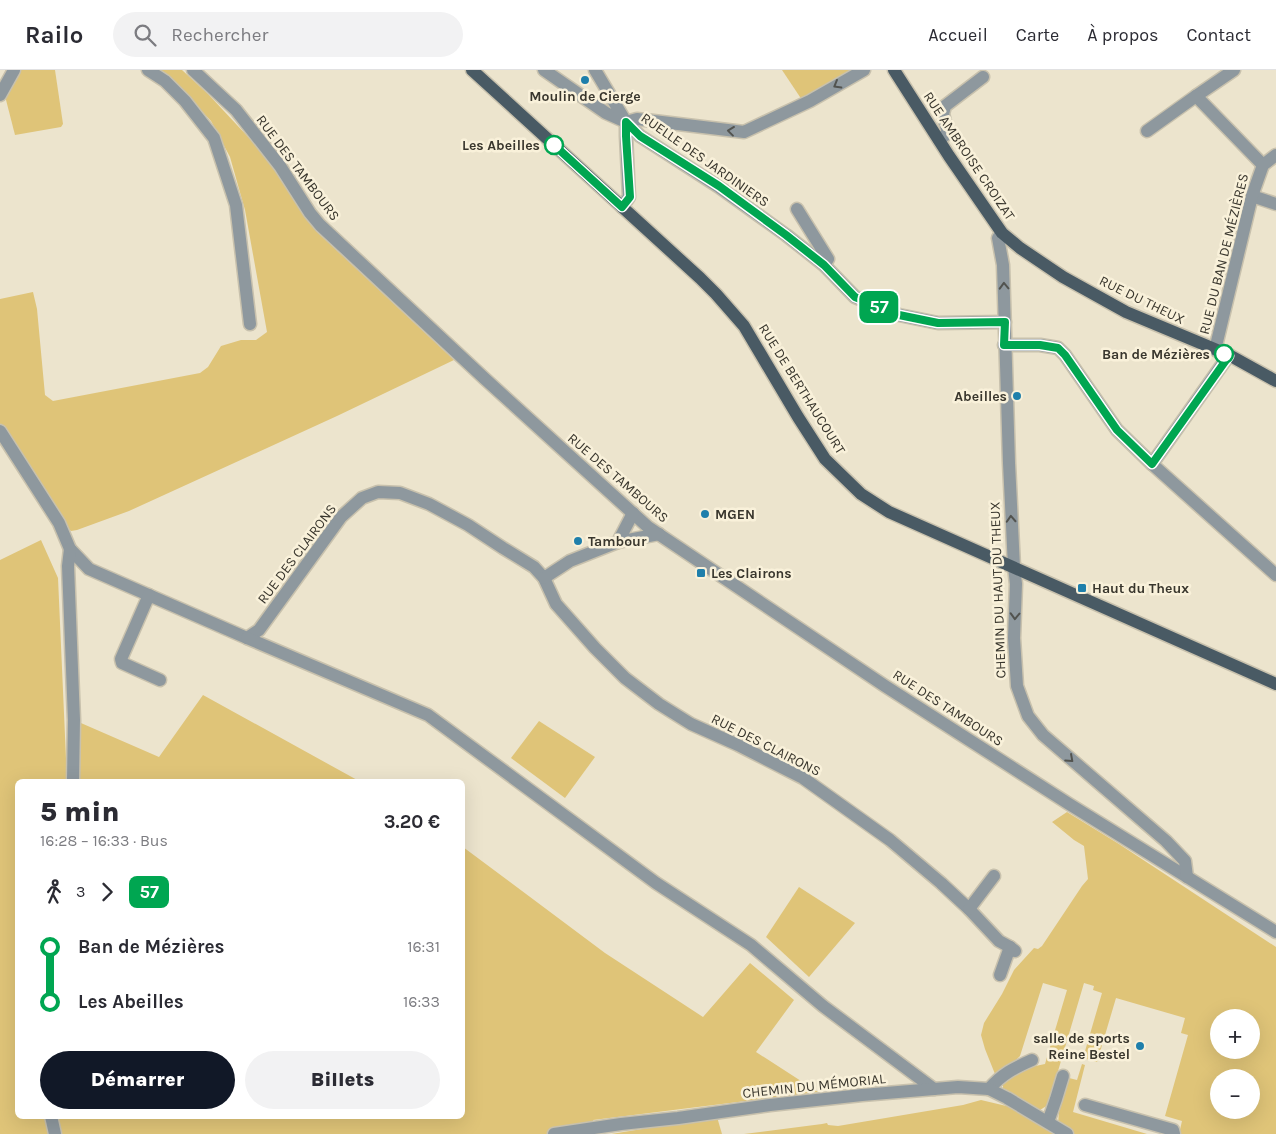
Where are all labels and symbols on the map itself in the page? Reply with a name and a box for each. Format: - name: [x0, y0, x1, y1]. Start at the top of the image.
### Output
- marker: Moulin de Cierge: [579, 74, 591, 86]
- one-way arrow: [833, 79, 842, 89]
- place label: Moulin de Cierge: [529, 88, 641, 105]
- street label: RUE AMBROISE CROIZAT: [920, 88, 1018, 224]
- street label: RUELLE DES JARDINIERS: [638, 109, 772, 211]
- street label: RUE DES TAMBOURS: [253, 112, 343, 224]
- one-way arrow: [727, 126, 735, 137]
- marker: Les Abeilles: [544, 135, 564, 155]
- place label: Les Abeilles: [462, 137, 540, 154]
- street label: RUE DU BAN DE MÉZIÈRES: [1195, 171, 1252, 336]
- street label: RUE DU THEUX: [1096, 272, 1188, 328]
- one-way arrow: [998, 282, 1009, 290]
- line badge: 57: [856, 291, 902, 323]
- street label: RUE DE BERTHAUCOURT: [755, 321, 849, 457]
- marker: Ban de Mézières: [1214, 344, 1234, 364]
- place label: Ban de Mézières: [1102, 346, 1210, 363]
- place label: Abeilles: [954, 388, 1007, 405]
- marker: Abeilles: [1011, 390, 1023, 402]
- street label: RUE DES TAMBOURS: [564, 430, 672, 526]
- street label: RUE DES CLAIRONS: [254, 501, 340, 607]
- street label: CHEMIN DU HAUT DU THEUX: [986, 501, 1010, 679]
- place label: MGEN: [715, 506, 755, 523]
- marker: MGEN: [699, 508, 711, 520]
- one-way arrow: [1006, 514, 1017, 522]
- place label: Tambour: [588, 533, 647, 550]
- marker: Tambour: [572, 535, 584, 547]
- place label: Les Clairons: [711, 565, 792, 582]
- marker: Les Clairons: [695, 567, 707, 579]
- place label: Haut du Theux: [1092, 580, 1189, 597]
- marker: Haut du Theux: [1076, 582, 1088, 594]
- one-way arrow: [1010, 612, 1020, 620]
- street label: RUE DES TAMBOURS: [890, 666, 1006, 750]
- street label: RUE DES CLAIRONS: [708, 710, 824, 780]
- one-way arrow: [1065, 753, 1074, 762]
- place label: salle de sports Reine Bestel: [1033, 1030, 1130, 1063]
- marker: salle de sports Reine Bestel: [1134, 1040, 1146, 1052]
- street label: CHEMIN DU MÉMORIAL: [741, 1069, 887, 1102]

